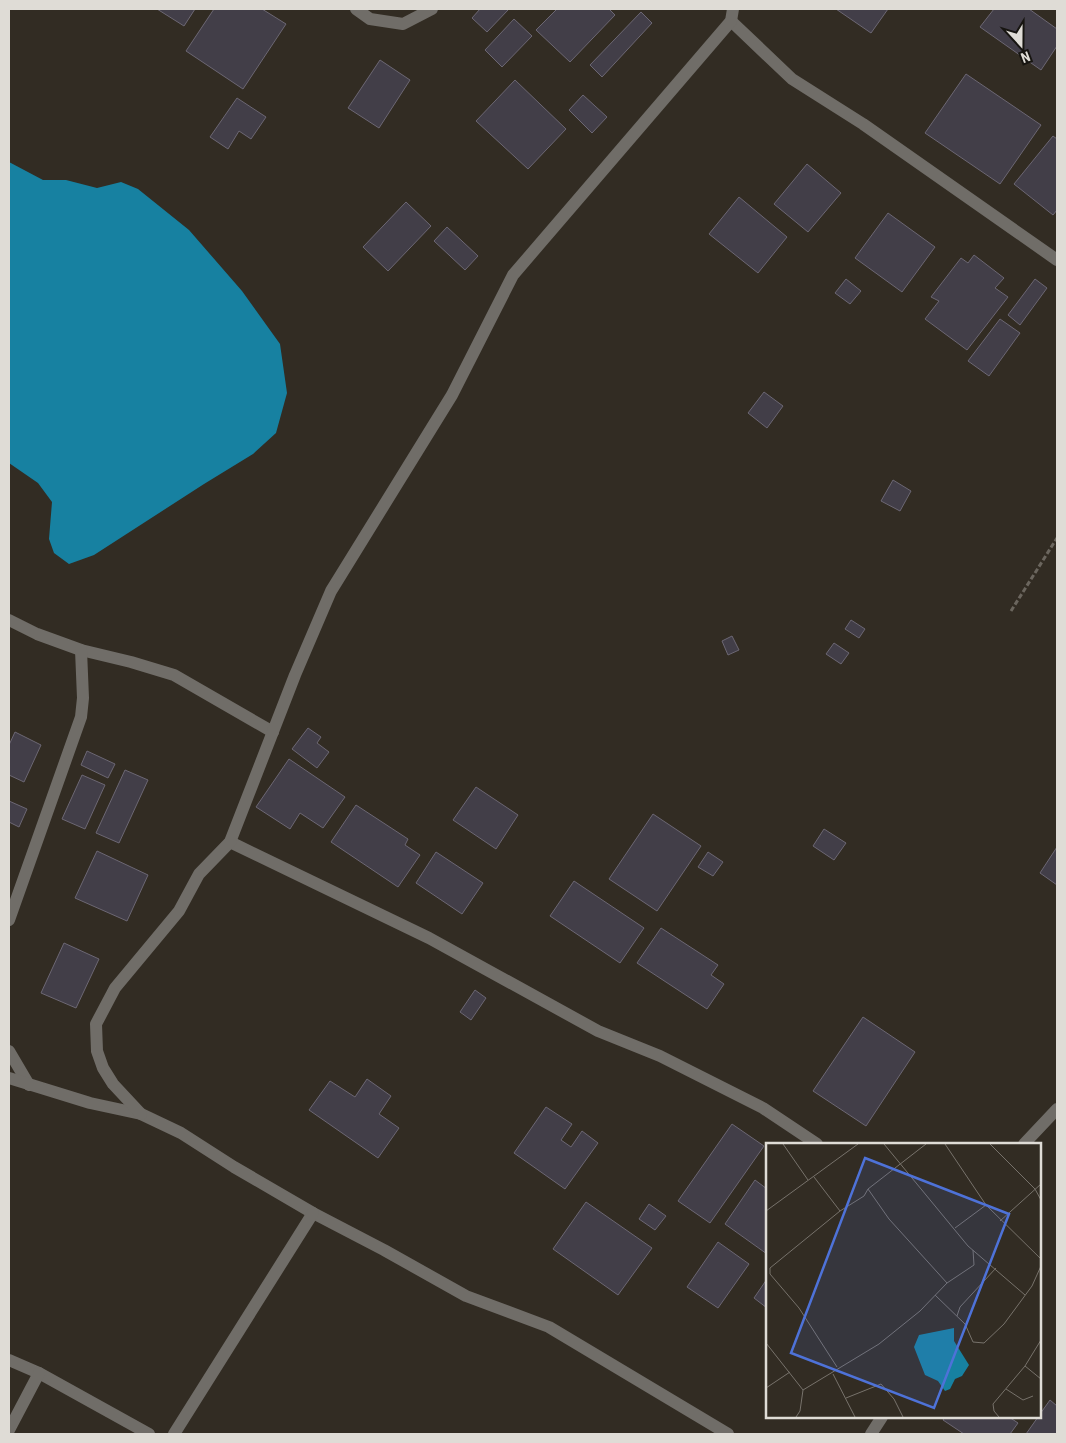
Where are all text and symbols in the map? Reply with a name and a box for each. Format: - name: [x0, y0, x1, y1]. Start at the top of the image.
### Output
- north arrow: [996, 20, 1046, 70]
- text: N: [1019, 48, 1033, 66]
- inset map: [766, 1143, 1041, 1418]

